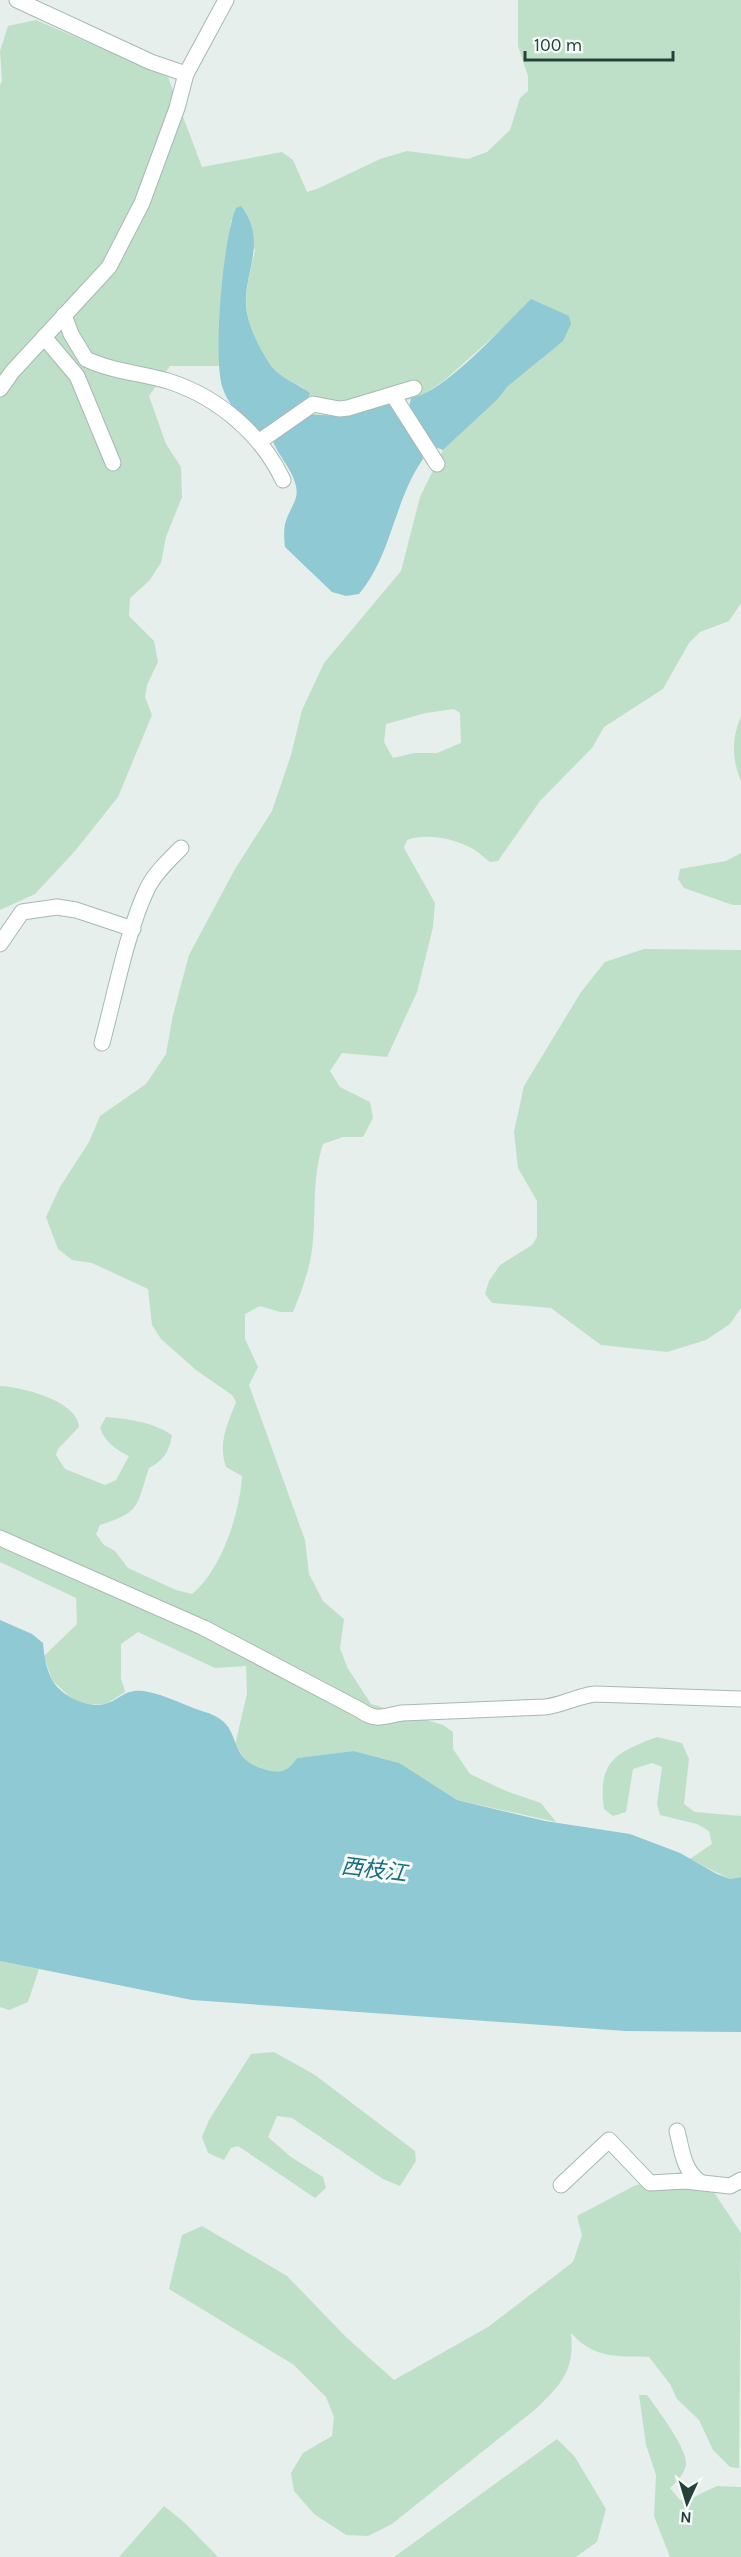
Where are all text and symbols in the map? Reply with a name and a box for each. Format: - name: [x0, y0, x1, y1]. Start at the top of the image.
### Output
- scale bar: [525, 24, 674, 62]
- text: 100 m: [534, 34, 582, 56]
- water label: 西枝江: [340, 1853, 410, 1887]
- north arrow: [657, 2473, 717, 2533]
- text: N: [680, 2508, 692, 2527]

